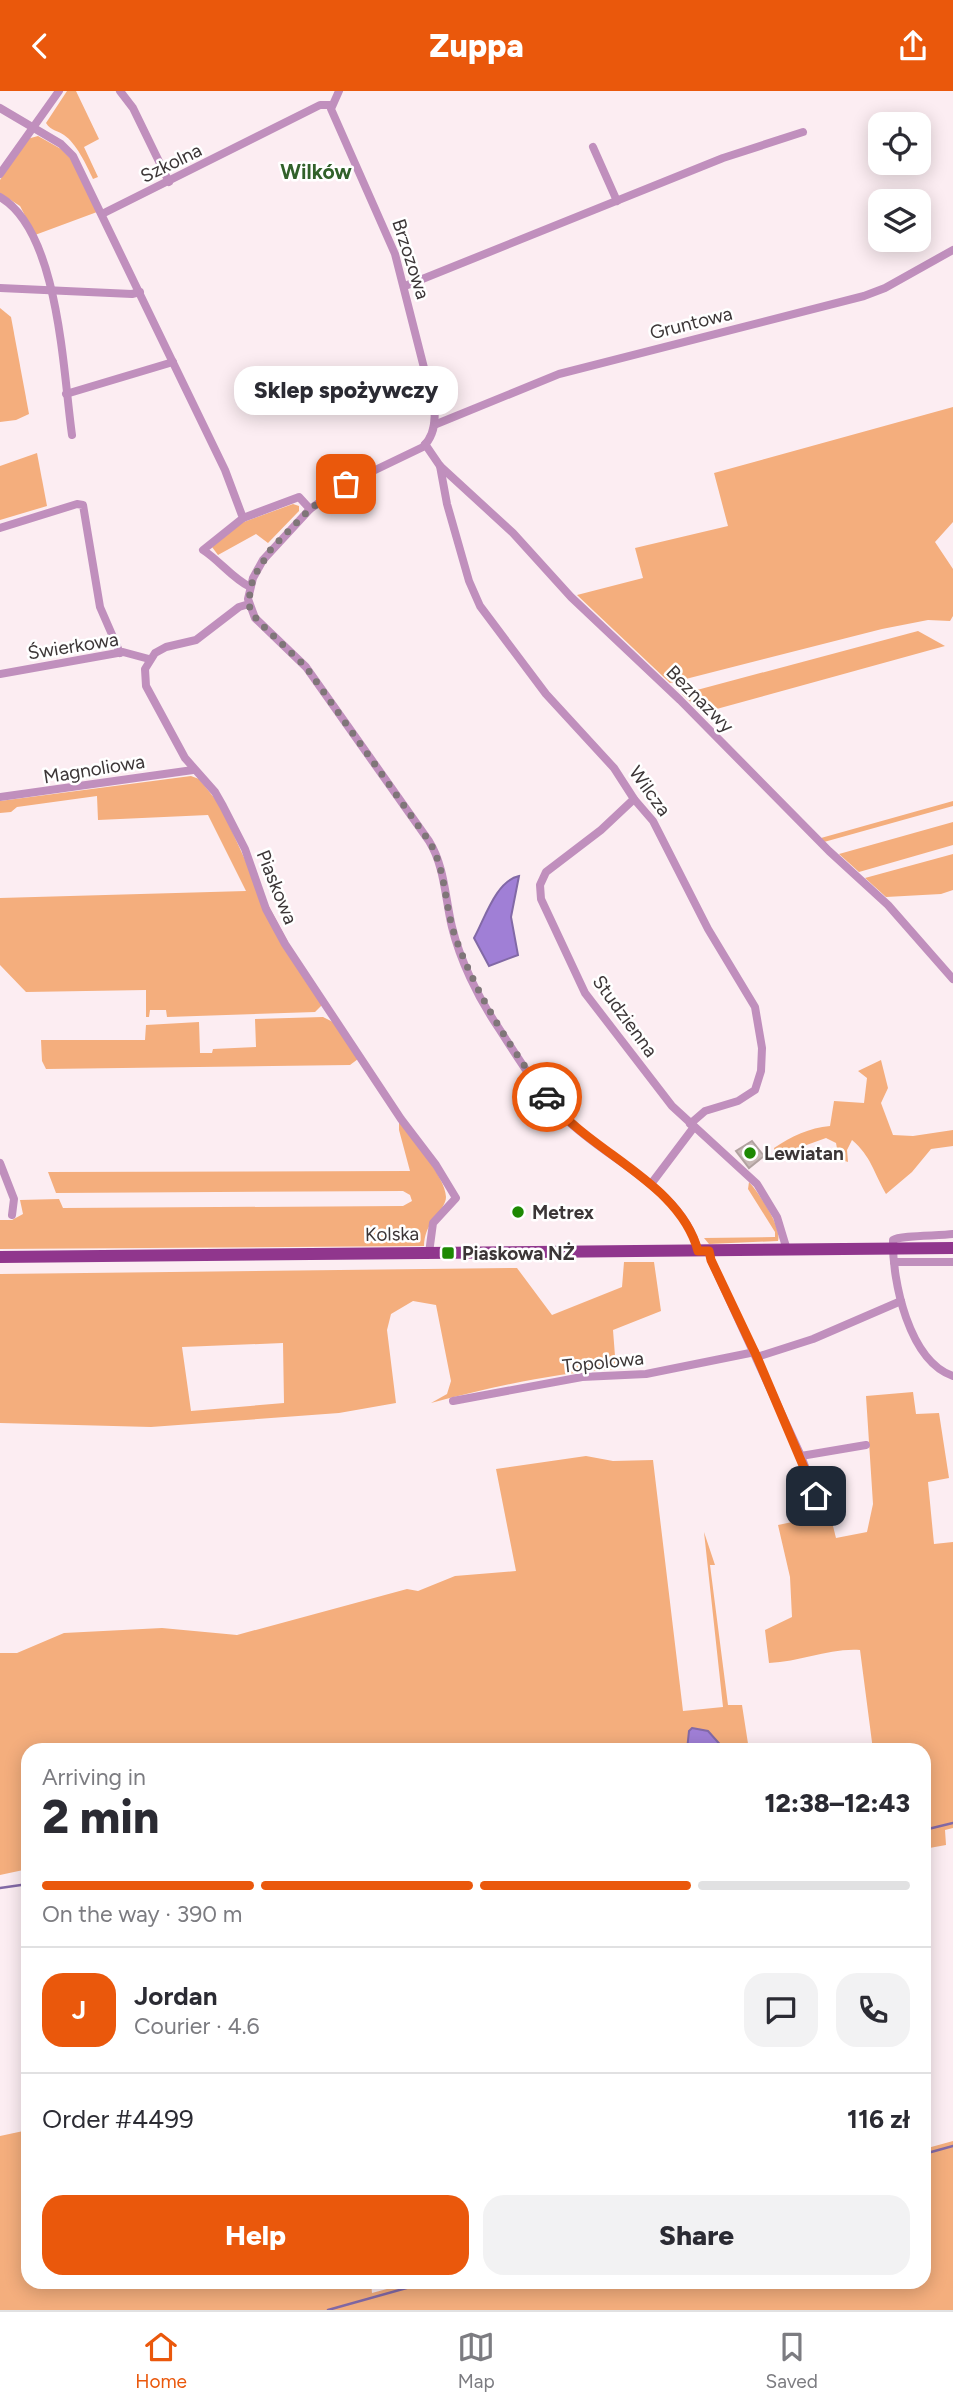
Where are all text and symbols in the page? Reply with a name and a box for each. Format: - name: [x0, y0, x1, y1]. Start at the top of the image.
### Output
- icon: back: [21, 27, 59, 65]
- text: Zuppa: [429, 27, 524, 65]
- icon: share: [894, 27, 932, 65]
- map controls: [868, 112, 931, 252]
- button: locate: [868, 112, 931, 175]
- street label: Szkolna: [137, 138, 205, 188]
- district label: Wilków: [280, 159, 352, 184]
- button: layers: [868, 189, 931, 252]
- street label: Brzozowa: [387, 216, 435, 302]
- street label: Gruntowa: [647, 302, 735, 344]
- callout: Sklep spożywczy: [234, 365, 458, 414]
- text: Sklep spożywczy: [254, 376, 438, 404]
- pin: [316, 454, 376, 514]
- icon: bag: [327, 465, 365, 503]
- street label: Świerkowa: [26, 627, 120, 665]
- street label: Beznazwy: [662, 661, 738, 737]
- street label: Magnoliowa: [42, 750, 146, 788]
- street label: Wilcza: [624, 762, 676, 820]
- street label: Piaskowa: [252, 846, 302, 928]
- street label: Studzienna: [588, 971, 662, 1061]
- courier: [512, 1062, 582, 1132]
- icon: car: [528, 1078, 566, 1116]
- place label: Lewiatan: [764, 1142, 844, 1165]
- marker: Lewiatan: [742, 1145, 758, 1161]
- place label: Metrex: [532, 1201, 594, 1224]
- marker: Metrex: [510, 1204, 526, 1220]
- street label: Kolska: [365, 1222, 419, 1246]
- place label: Piaskowa NŻ: [462, 1242, 575, 1265]
- marker: Piaskowa NŻ: [440, 1245, 456, 1261]
- street label: Topolowa: [561, 1346, 645, 1378]
- pin: [786, 1466, 846, 1526]
- icon: home: [797, 1477, 835, 1515]
- text: Arriving in: [42, 1763, 146, 1791]
- text: 12:38–12:43: [764, 1787, 910, 1819]
- text: 2 min: [42, 1789, 159, 1845]
- text: On the way · 390 m: [42, 1900, 242, 1928]
- button: chat: [744, 1973, 818, 2047]
- button: phone: [836, 1973, 910, 2047]
- text: Jordan: [134, 1980, 217, 2012]
- text: J: [72, 1994, 86, 2026]
- text: Courier · 4.6: [134, 2012, 260, 2040]
- text: Order #4499: [42, 2103, 194, 2135]
- text: 116 zł: [847, 2103, 910, 2135]
- button: Help: [42, 2195, 469, 2275]
- button: Share: [483, 2195, 910, 2275]
- tab: Home: [135, 2328, 187, 2393]
- tab: Map: [457, 2328, 495, 2393]
- tab: Saved: [765, 2328, 818, 2393]

